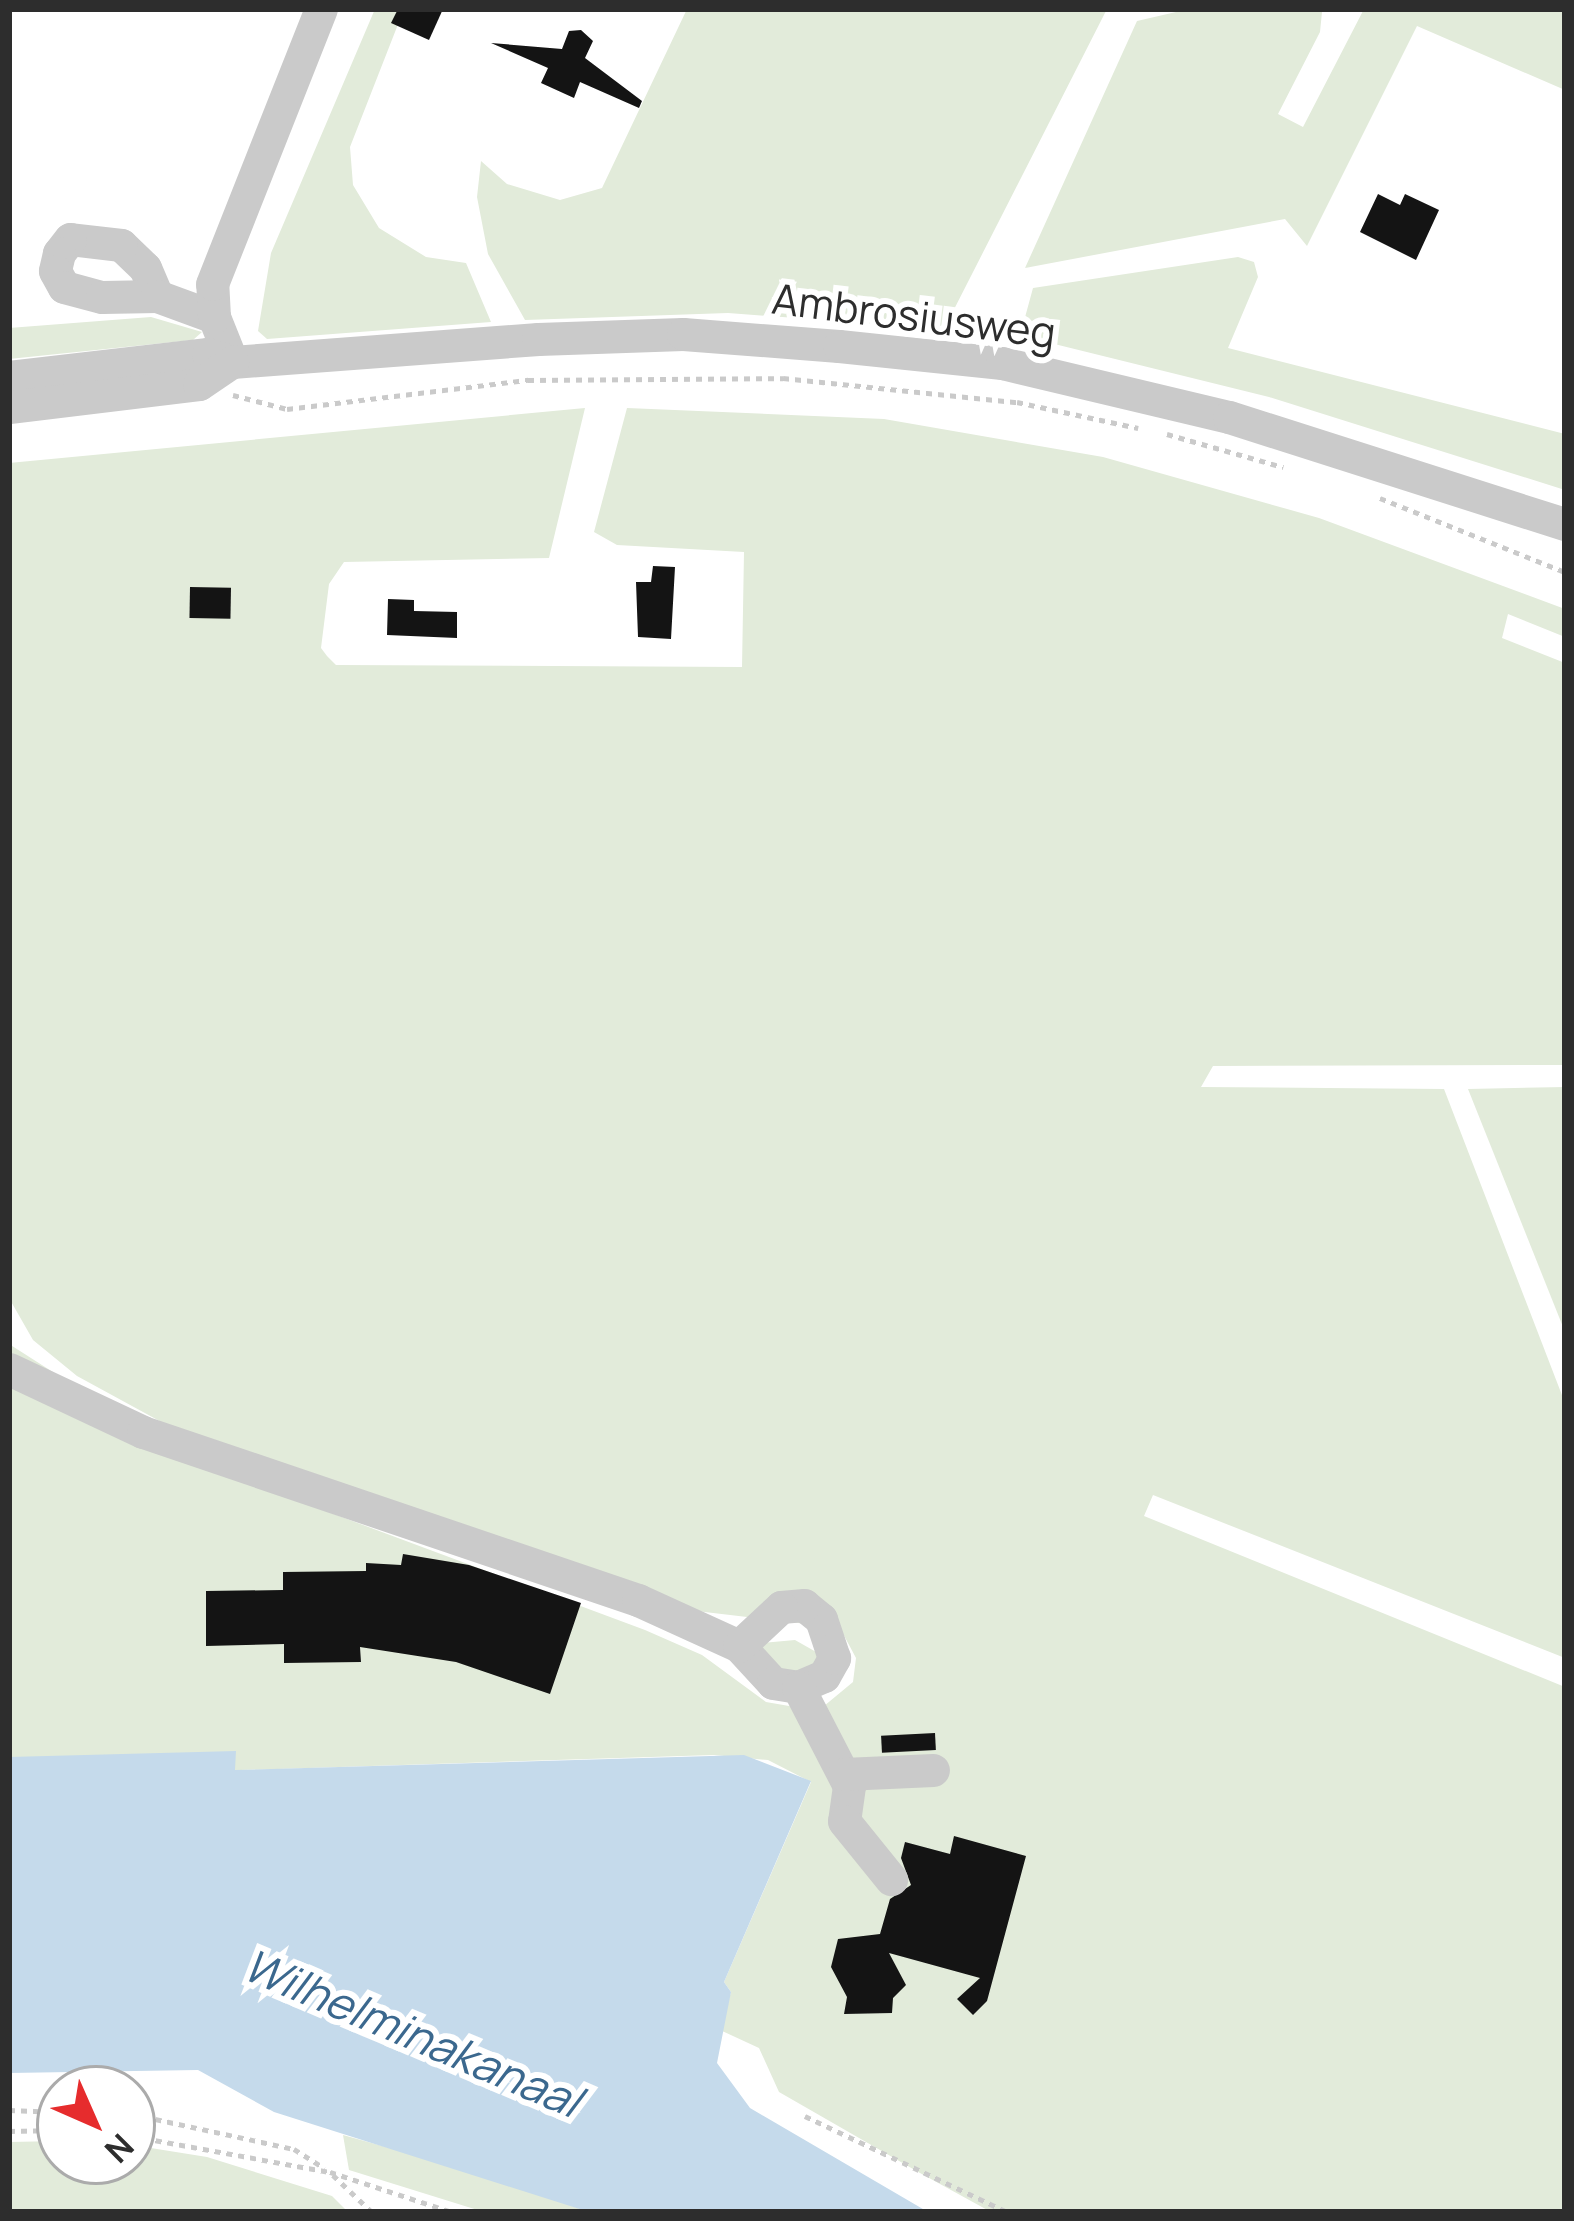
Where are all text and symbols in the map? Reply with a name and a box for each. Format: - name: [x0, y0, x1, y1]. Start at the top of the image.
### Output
- street label: Ambrosiusweg: [769, 273, 1059, 357]
- water label: Wilhelminakanaal: [235, 1938, 589, 2128]
- north arrow: [36, 2065, 156, 2185]
- text: N: [95, 2124, 144, 2173]

